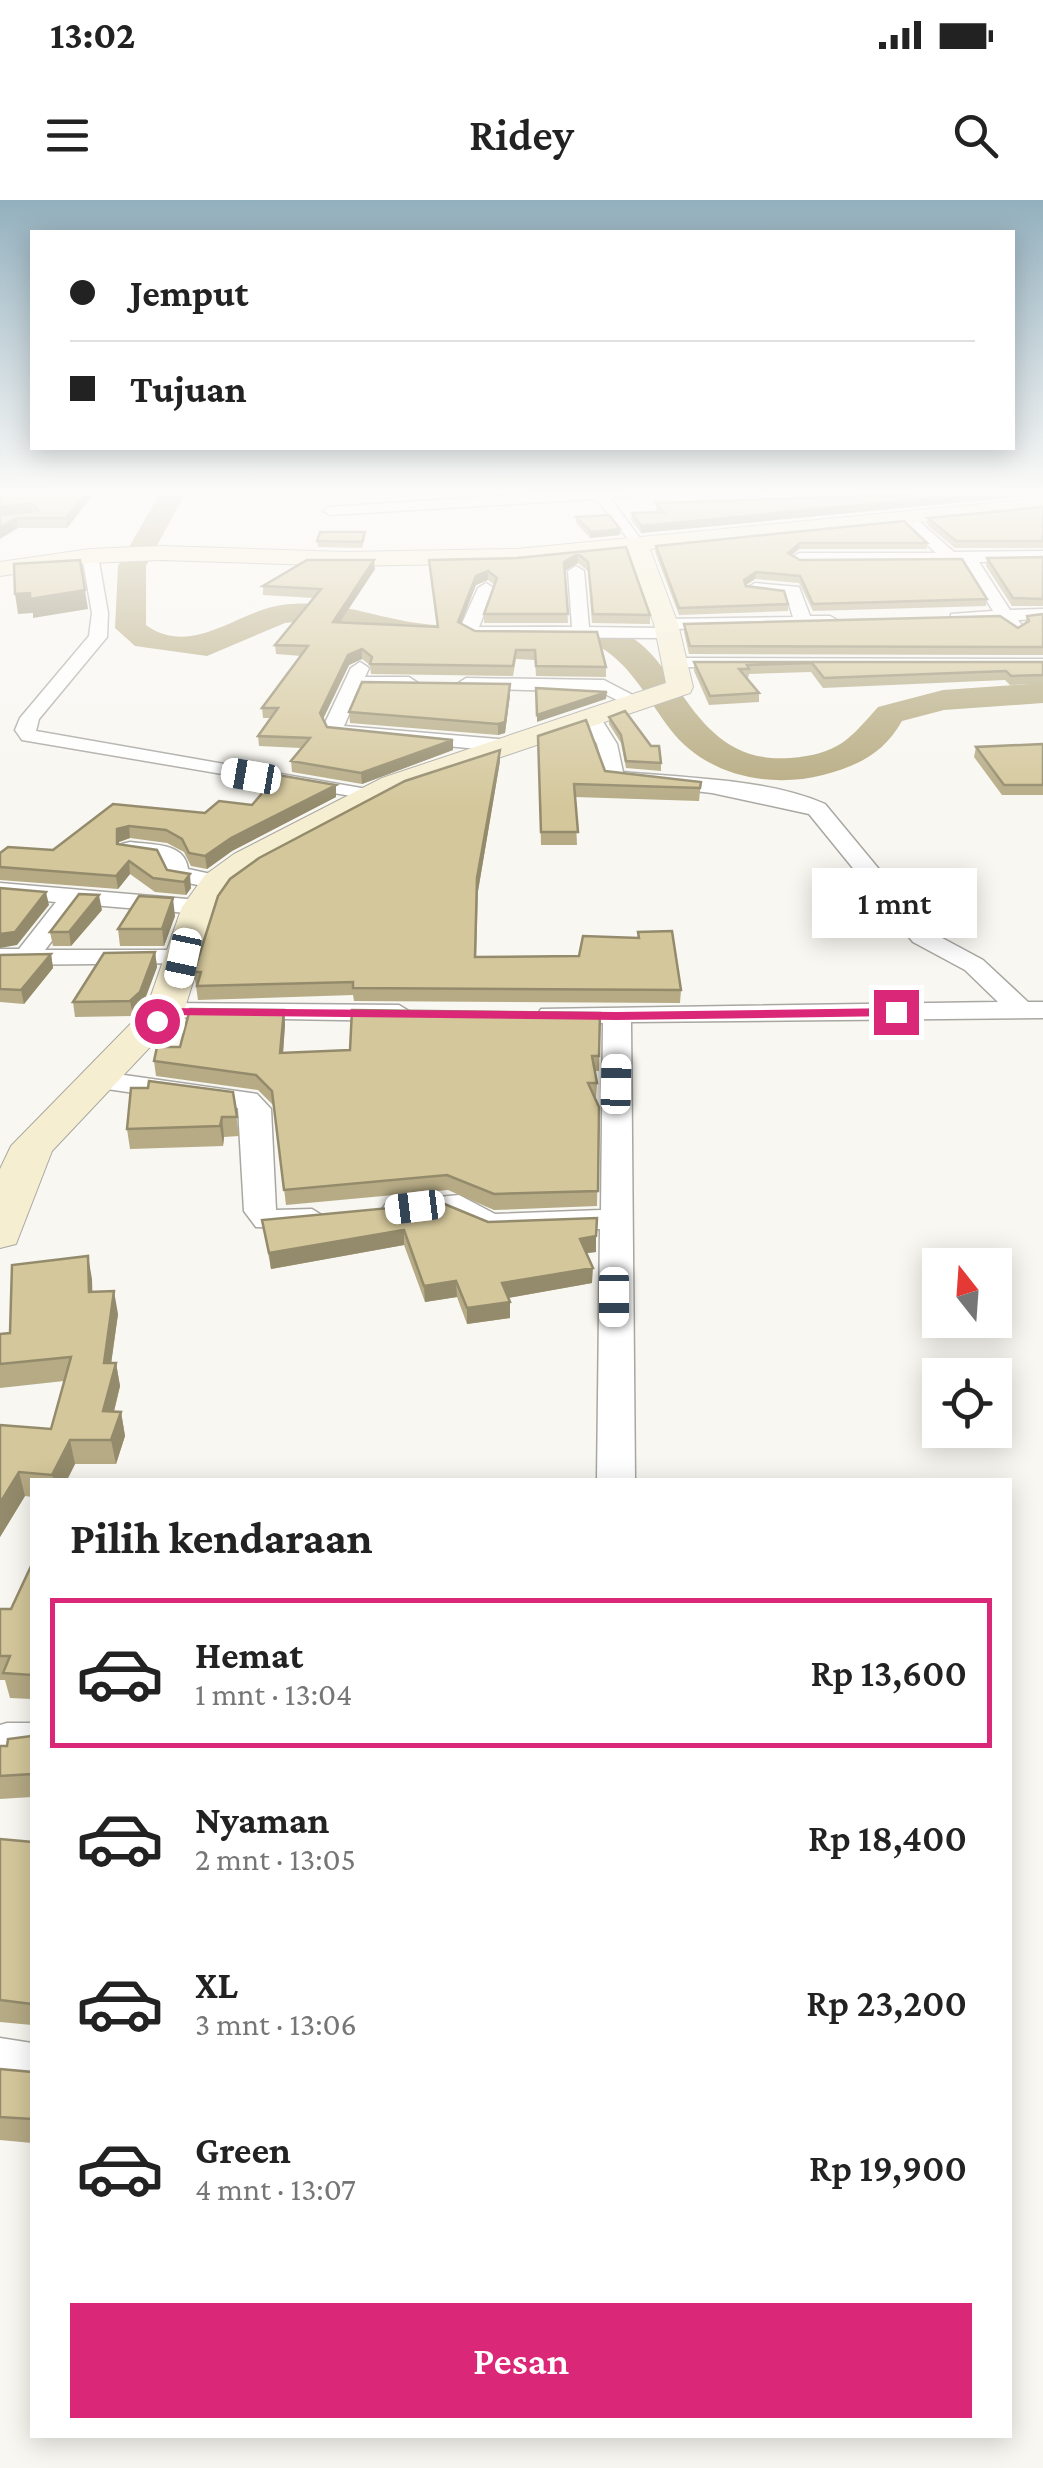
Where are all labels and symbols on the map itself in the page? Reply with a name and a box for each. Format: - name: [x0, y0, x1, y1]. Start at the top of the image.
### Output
- car: [219, 756, 283, 796]
- callout: 1 mnt: [814, 867, 978, 937]
- car: [162, 926, 204, 990]
- route end: [874, 990, 919, 1035]
- route start: [135, 999, 180, 1044]
- car: [600, 1054, 632, 1114]
- car: [383, 1188, 447, 1226]
- north arrow: [922, 1248, 1012, 1338]
- car: [599, 1267, 629, 1327]

